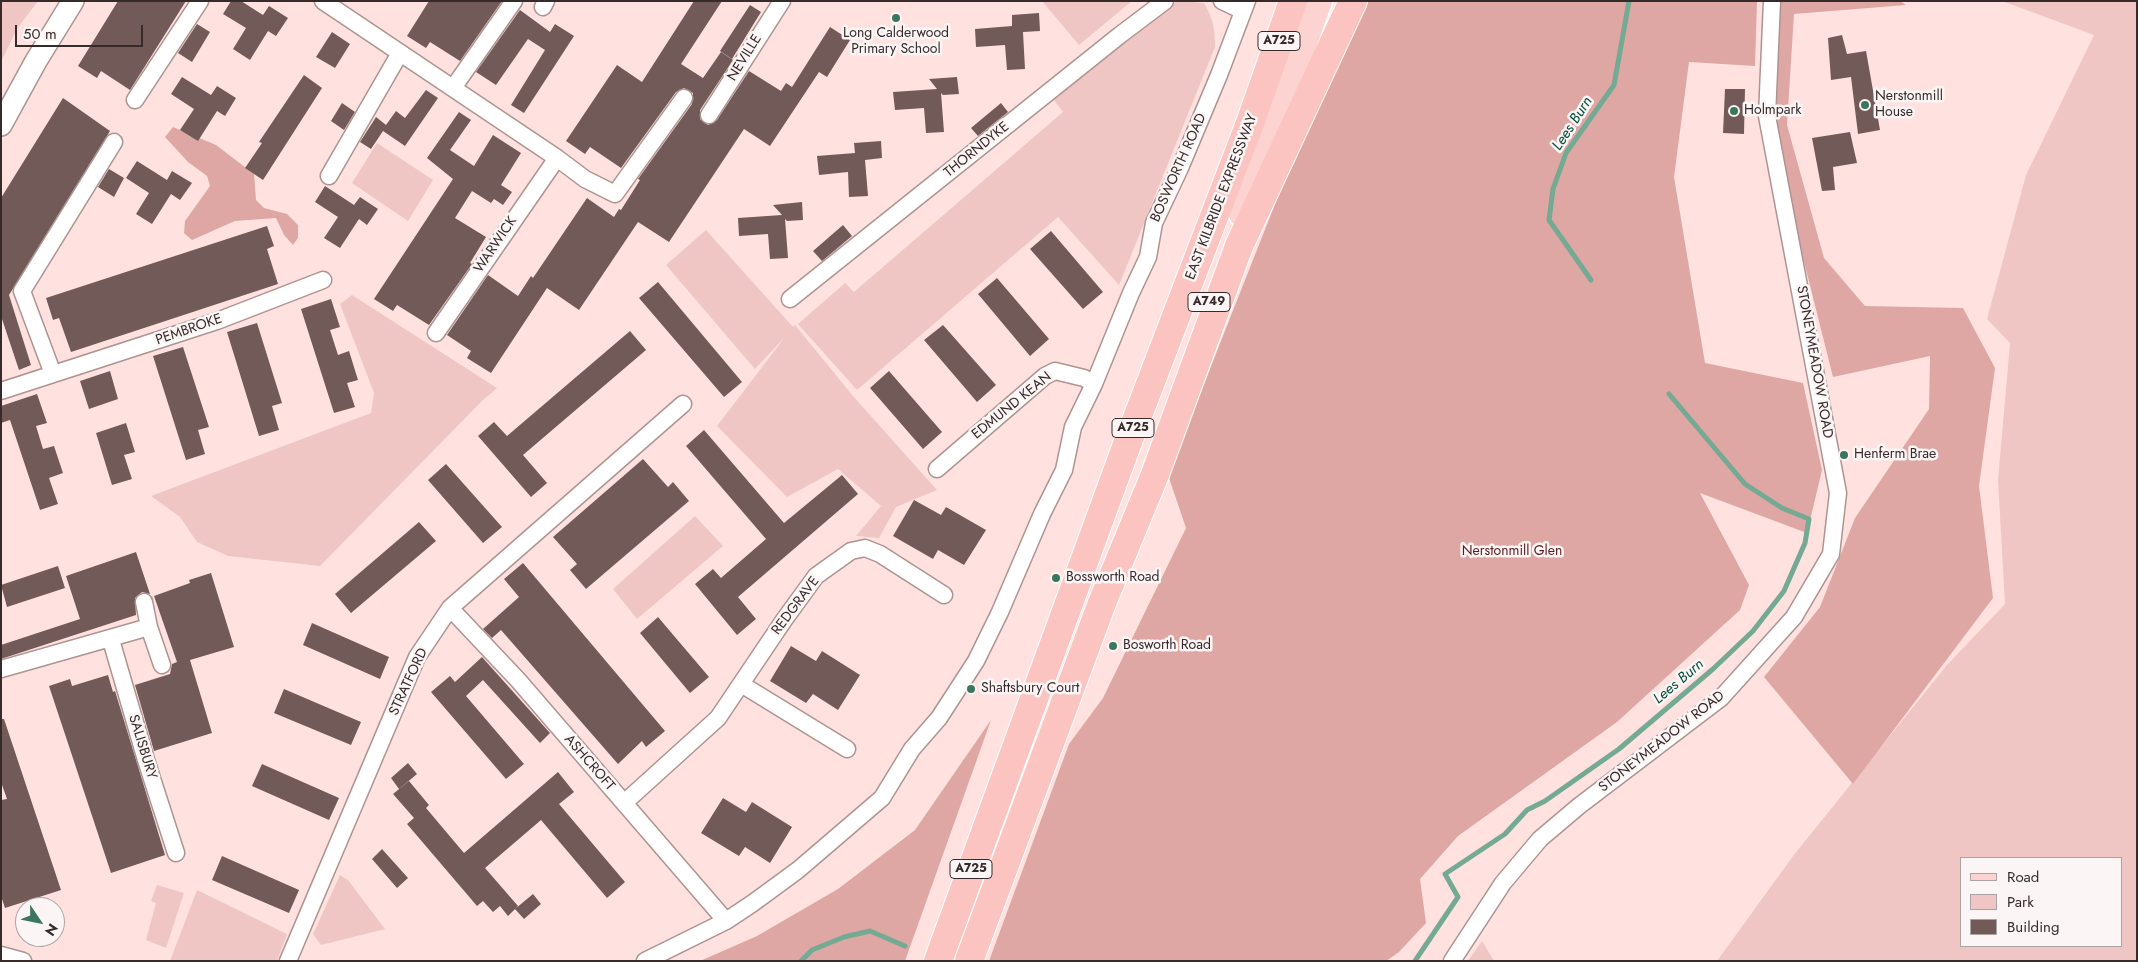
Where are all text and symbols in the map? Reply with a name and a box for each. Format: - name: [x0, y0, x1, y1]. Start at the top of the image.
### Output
- marker: Long Calderwood Primary School: [890, 12, 902, 24]
- scale bar: [18, 15, 145, 47]
- text: 50 m: [23, 23, 57, 45]
- place label: Long Calderwood Primary School: [843, 26, 949, 58]
- road number: A725: [1258, 31, 1300, 50]
- street label: NEVILLE: [724, 32, 766, 84]
- place label: Nerstonmill House: [1875, 89, 1943, 121]
- water label: Lees Burn: [1549, 94, 1597, 154]
- marker: Nerstonmill House: [1859, 99, 1871, 111]
- place label: Holmpark: [1744, 103, 1801, 119]
- marker: Holmpark: [1728, 105, 1740, 117]
- street label: BOSWORTH ROAD: [1148, 111, 1210, 225]
- street label: EAST KILBRIDE EXPRESSWAY: [1183, 112, 1261, 282]
- street label: THORNDYKE: [941, 119, 1013, 181]
- street label: WARWICK: [471, 214, 521, 276]
- street label: STONEYMEADOW ROAD: [1792, 284, 1836, 440]
- road number: A749: [1188, 292, 1230, 312]
- street label: PEMBROKE: [154, 311, 224, 349]
- street label: EDMUND KEAN: [969, 369, 1055, 443]
- road number: A725: [1112, 418, 1154, 438]
- place label: Henferm Brae: [1854, 447, 1936, 463]
- marker: Henferm Brae: [1838, 449, 1850, 461]
- park label: Nerstonmill Glen: [1462, 544, 1562, 560]
- place label: Bossworth Road: [1066, 570, 1160, 586]
- marker: Bossworth Road: [1050, 572, 1062, 584]
- street label: REDGRAVE: [769, 574, 823, 638]
- place label: Bosworth Road: [1123, 638, 1211, 654]
- marker: Bosworth Road: [1107, 640, 1119, 652]
- street label: STRATFORD: [386, 646, 432, 718]
- water label: Lees Burn: [1650, 656, 1708, 708]
- place label: Shaftsbury Court: [981, 681, 1079, 697]
- marker: Shaftsbury Court: [965, 683, 977, 695]
- street label: STONEYMEADOW ROAD: [1596, 688, 1728, 796]
- street label: SALISBURY: [124, 713, 160, 781]
- street label: ASHCROFT: [560, 732, 618, 794]
- legend: [1960, 857, 2123, 947]
- road number: A725: [950, 860, 992, 879]
- text: Road: [2007, 866, 2039, 888]
- text: Park: [2007, 891, 2034, 913]
- north arrow: [15, 897, 65, 947]
- text: Building: [2007, 916, 2059, 938]
- text: N: [40, 920, 63, 940]

